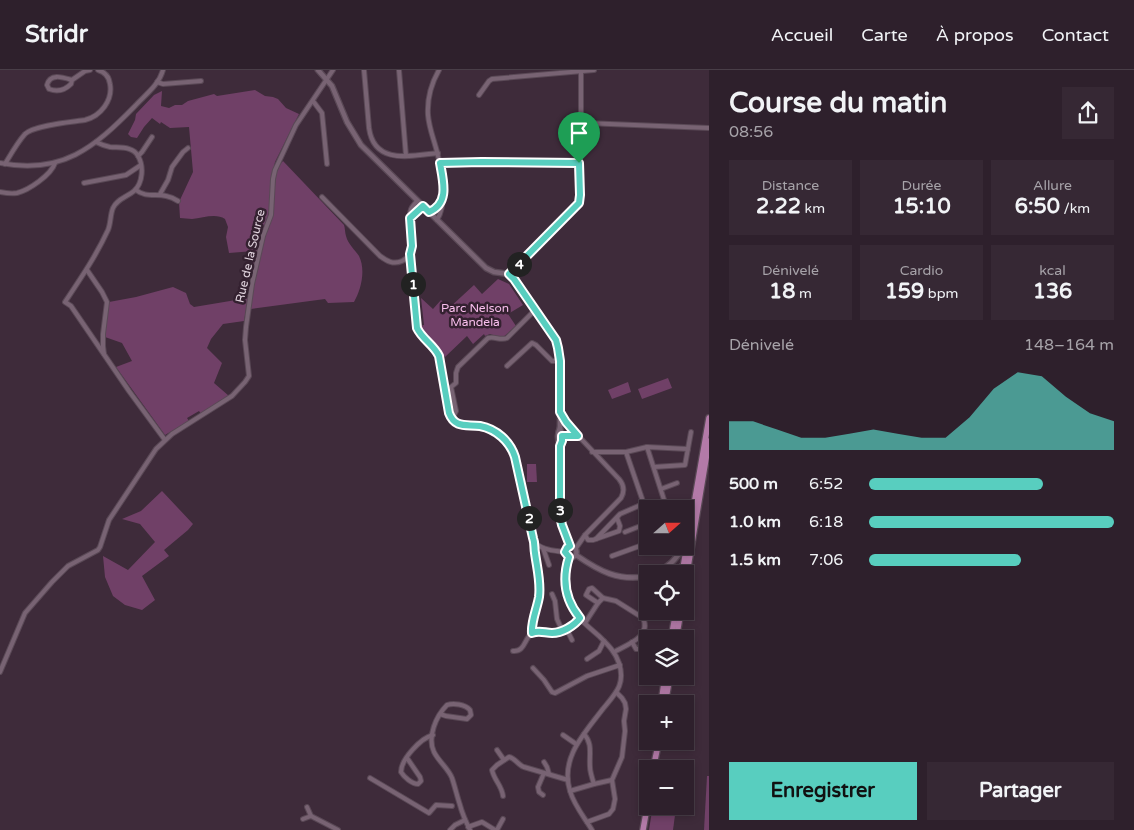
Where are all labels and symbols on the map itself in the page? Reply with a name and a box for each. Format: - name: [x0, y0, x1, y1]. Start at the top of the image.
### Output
- pin: [558, 112, 600, 163]
- street label: Rue de la Source: [232, 208, 268, 304]
- pin: 4: [506, 252, 532, 276]
- pin: 1: [400, 272, 426, 296]
- park label: Parc Nelson Mandela: [441, 301, 509, 329]
- pin: 3: [548, 498, 572, 522]
- north arrow: [639, 500, 694, 555]
- pin: 2: [516, 506, 542, 530]

